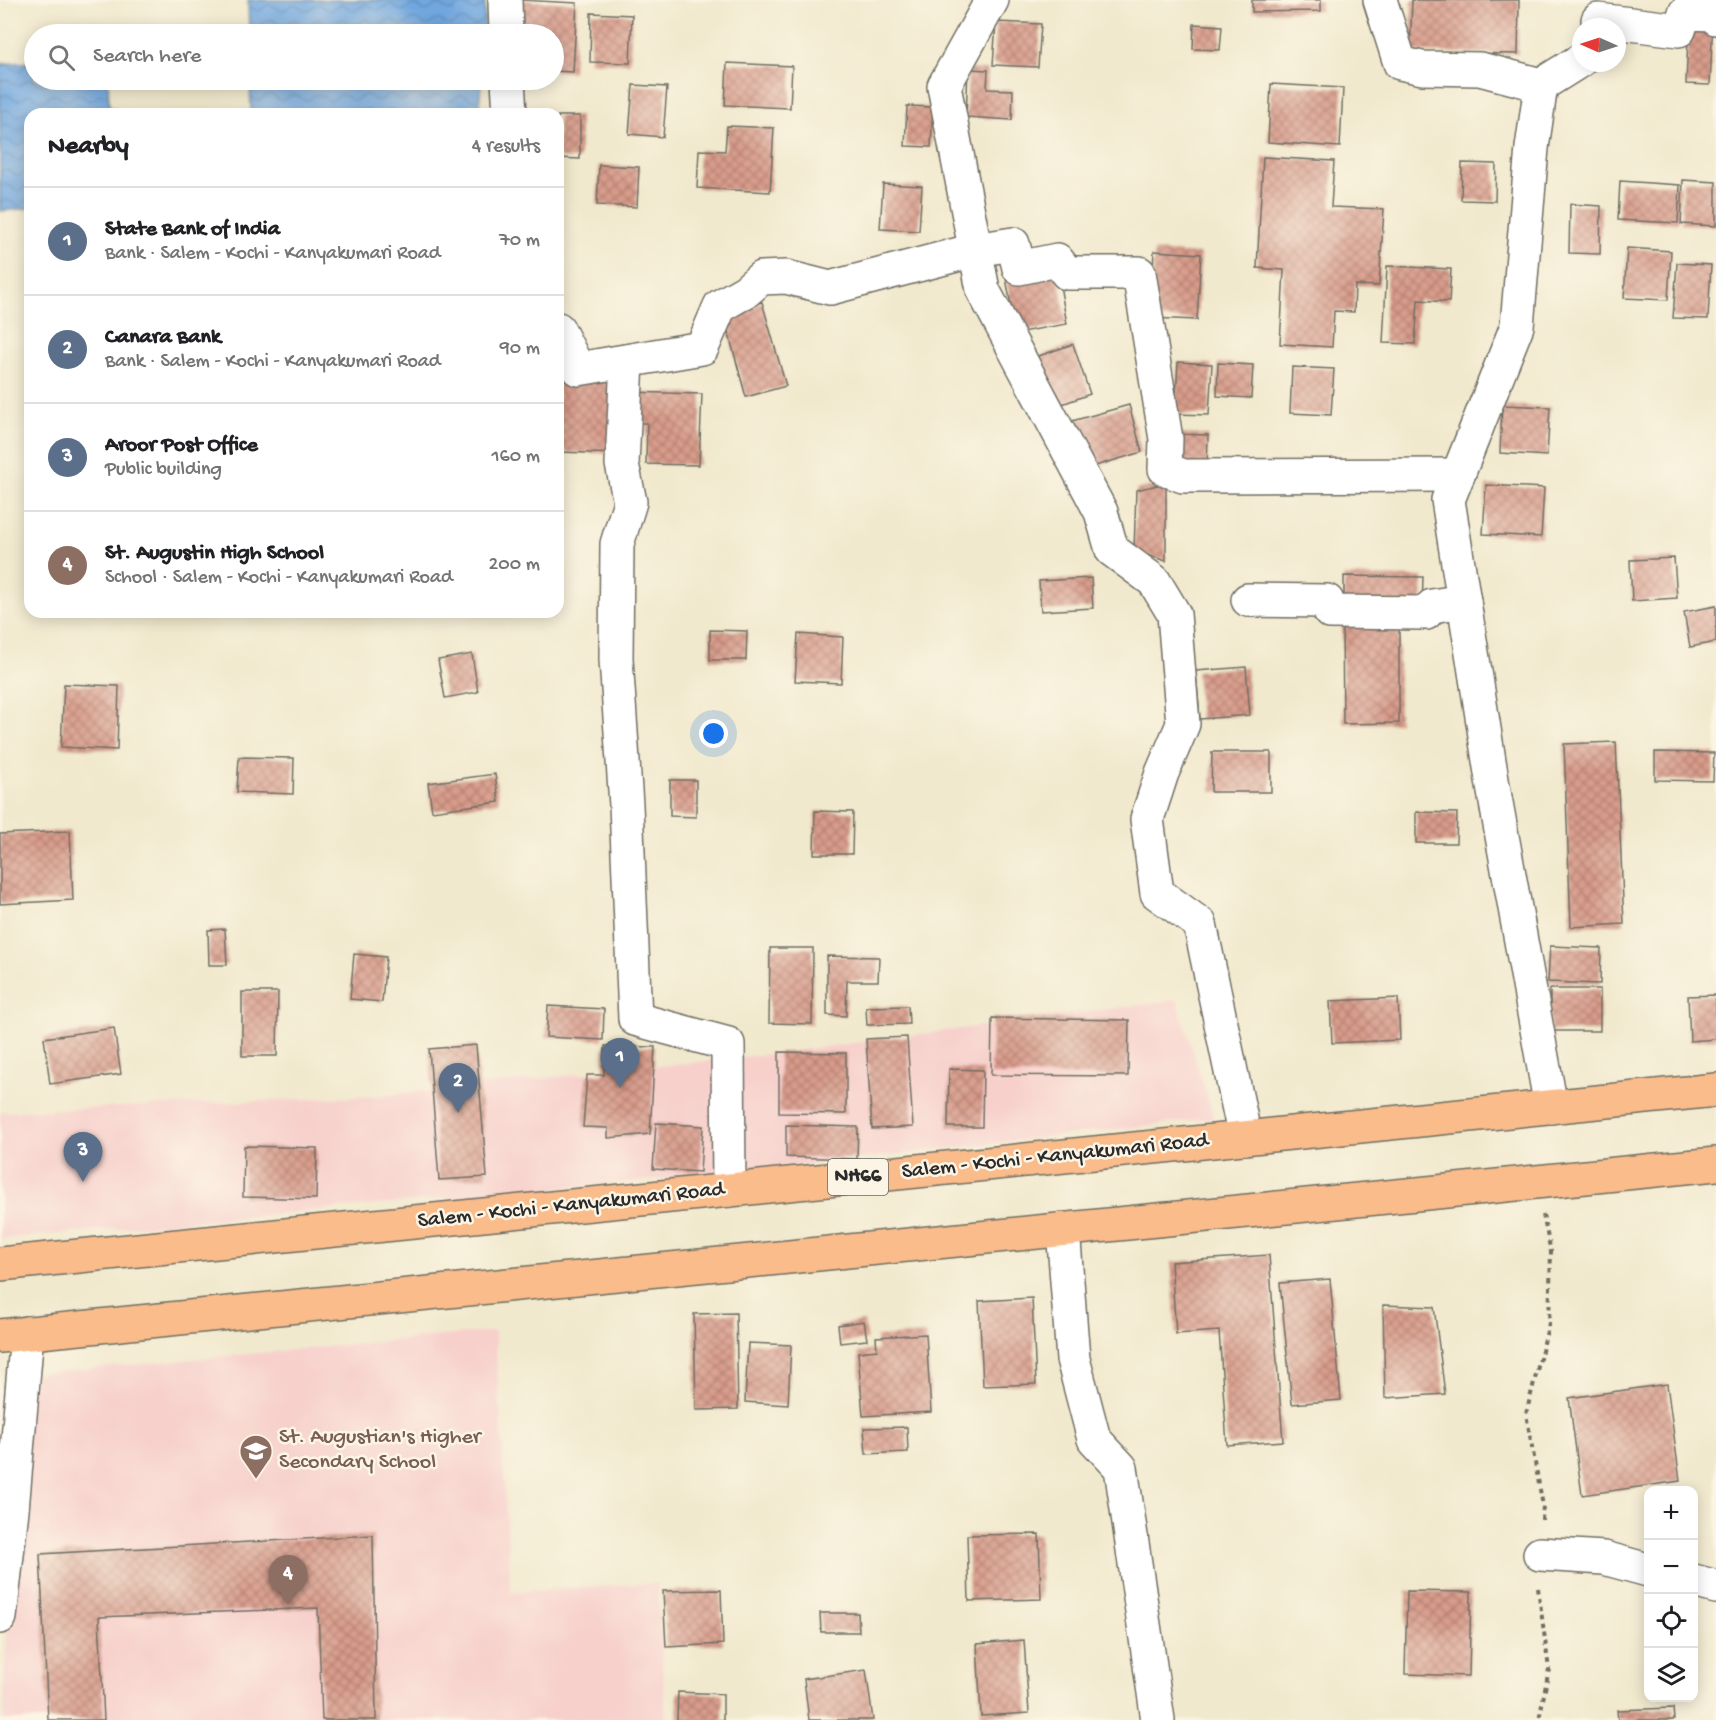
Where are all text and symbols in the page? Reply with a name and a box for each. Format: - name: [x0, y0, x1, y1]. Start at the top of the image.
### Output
- north arrow: [1572, 18, 1626, 72]
- search box: [24, 24, 564, 90]
- icon: search: [45, 41, 78, 74]
- text: Search here: [93, 44, 201, 70]
- text: Nearby: [48, 132, 129, 163]
- text: 4 results: [472, 136, 540, 159]
- text: State Bank of India: [105, 217, 280, 243]
- text: 1: [63, 230, 72, 253]
- text: 70 m: [499, 230, 540, 253]
- text: Bank · Salem - Kochi - Kanyakumari Road: [105, 243, 441, 266]
- text: Canara Bank: [105, 325, 221, 351]
- text: 2: [63, 338, 72, 361]
- text: 90 m: [500, 338, 540, 361]
- text: Bank · Salem - Kochi - Kanyakumari Road: [105, 351, 441, 374]
- text: Aroor Post Office: [105, 433, 258, 459]
- text: 3: [62, 446, 73, 469]
- text: 160 m: [491, 446, 540, 469]
- text: Public building: [105, 459, 222, 482]
- text: St. Augustin High School: [105, 541, 324, 567]
- text: 4: [63, 554, 72, 577]
- text: 200 m: [489, 554, 540, 577]
- text: School · Salem - Kochi - Kanyakumari Road: [105, 567, 453, 590]
- your location: [699, 719, 728, 748]
- pin: 1: [600, 1038, 640, 1088]
- pin: 2: [438, 1064, 478, 1113]
- street label: Salem - Kochi - Kanyakumari Road: [900, 1128, 1212, 1186]
- pin: 3: [64, 1132, 103, 1182]
- road number: NH66: [828, 1159, 888, 1195]
- street label: Salem - Kochi - Kanyakumari Road: [416, 1177, 728, 1235]
- place label: St. Augustian's Higher Secondary School: [279, 1425, 483, 1476]
- school or university icon: St. Augustian's Higher Secondary School: [238, 1433, 274, 1480]
- map controls: [1644, 1486, 1698, 1702]
- button: +: [1644, 1486, 1698, 1540]
- button: −: [1644, 1540, 1698, 1594]
- pin: 4: [268, 1556, 308, 1605]
- button: locate: [1644, 1594, 1698, 1648]
- button: layers: [1644, 1648, 1698, 1702]

